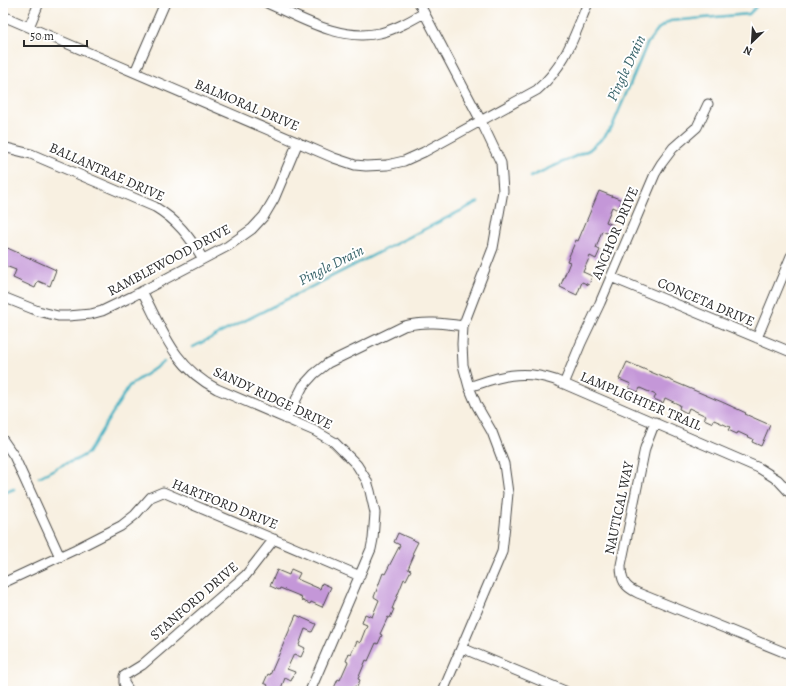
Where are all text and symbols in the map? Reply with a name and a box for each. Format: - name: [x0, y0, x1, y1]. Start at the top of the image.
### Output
- scale bar: [24, 22, 87, 48]
- north arrow: [732, 22, 772, 62]
- text: 50 m: [30, 28, 54, 44]
- water label: Pingle Drain: [602, 32, 650, 104]
- text: N: [741, 42, 755, 59]
- street label: BALMORAL DRIVE: [192, 74, 302, 136]
- street label: BALLANTRAE DRIVE: [46, 138, 168, 206]
- street label: ANCHOR DRIVE: [587, 184, 643, 283]
- street label: RAMBLEWOOD DRIVE: [104, 219, 234, 301]
- water label: Pingle Drain: [295, 240, 367, 290]
- street label: CONCETA DRIVE: [654, 273, 758, 331]
- street label: SANDY RIDGE DRIVE: [210, 362, 336, 434]
- street label: LAMPLIGHTER TRAIL: [577, 367, 706, 436]
- street label: NAUTICAL WAY: [600, 459, 638, 556]
- street label: HARTFORD DRIVE: [169, 474, 281, 534]
- street label: STANFORD DRIVE: [146, 557, 242, 645]

